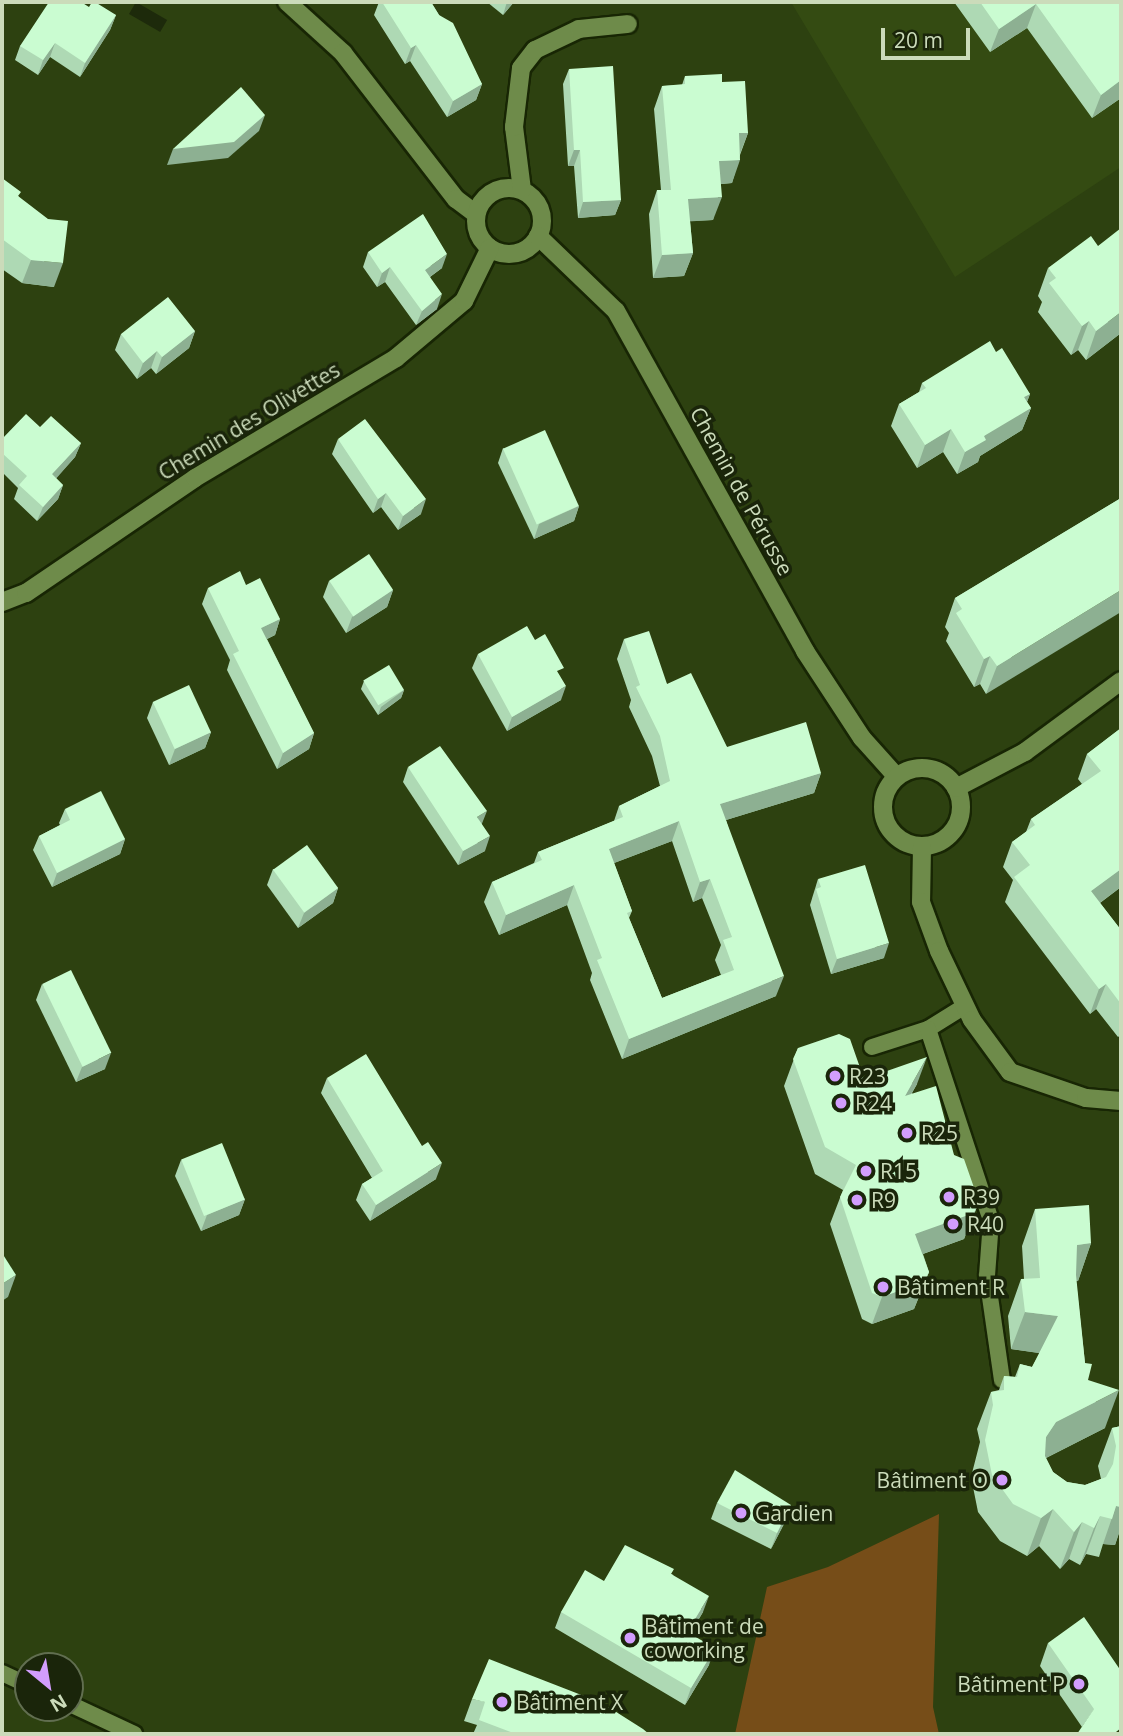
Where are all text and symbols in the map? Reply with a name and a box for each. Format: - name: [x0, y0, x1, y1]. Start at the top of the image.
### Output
- scale bar: [885, 14, 974, 58]
- text: 20 m: [894, 26, 943, 54]
- street label: Chemin des Olivettes: [154, 357, 344, 485]
- street label: Chemin de Pérusse: [685, 402, 799, 580]
- place label: R23: [849, 1063, 886, 1089]
- marker: R23: [827, 1068, 843, 1084]
- place label: R24: [855, 1090, 892, 1116]
- marker: R24: [833, 1095, 849, 1111]
- place label: R25: [921, 1120, 958, 1146]
- marker: R25: [899, 1125, 915, 1141]
- place label: R15: [880, 1158, 917, 1184]
- marker: R15: [858, 1163, 874, 1179]
- place label: R39: [963, 1184, 1000, 1210]
- place label: R9: [871, 1187, 896, 1213]
- marker: R39: [941, 1189, 957, 1205]
- marker: R9: [849, 1192, 865, 1208]
- place label: R40: [967, 1211, 1004, 1237]
- marker: R40: [945, 1216, 961, 1232]
- place label: Bâtiment R: [897, 1274, 1005, 1300]
- marker: Bâtiment R: [875, 1279, 891, 1295]
- place label: Bâtiment O: [877, 1467, 988, 1493]
- marker: Bâtiment O: [994, 1472, 1010, 1488]
- place label: Gardien: [755, 1500, 833, 1526]
- marker: Gardien: [733, 1505, 749, 1521]
- place label: Bâtiment de coworking: [644, 1613, 764, 1663]
- marker: Bâtiment de coworking: [622, 1630, 638, 1646]
- north arrow: [14, 1652, 84, 1722]
- place label: Bâtiment P: [957, 1671, 1065, 1697]
- marker: Bâtiment P: [1071, 1676, 1087, 1692]
- text: N: [45, 1688, 72, 1719]
- place label: Bâtiment X: [516, 1689, 623, 1715]
- marker: Bâtiment X: [494, 1694, 510, 1710]

